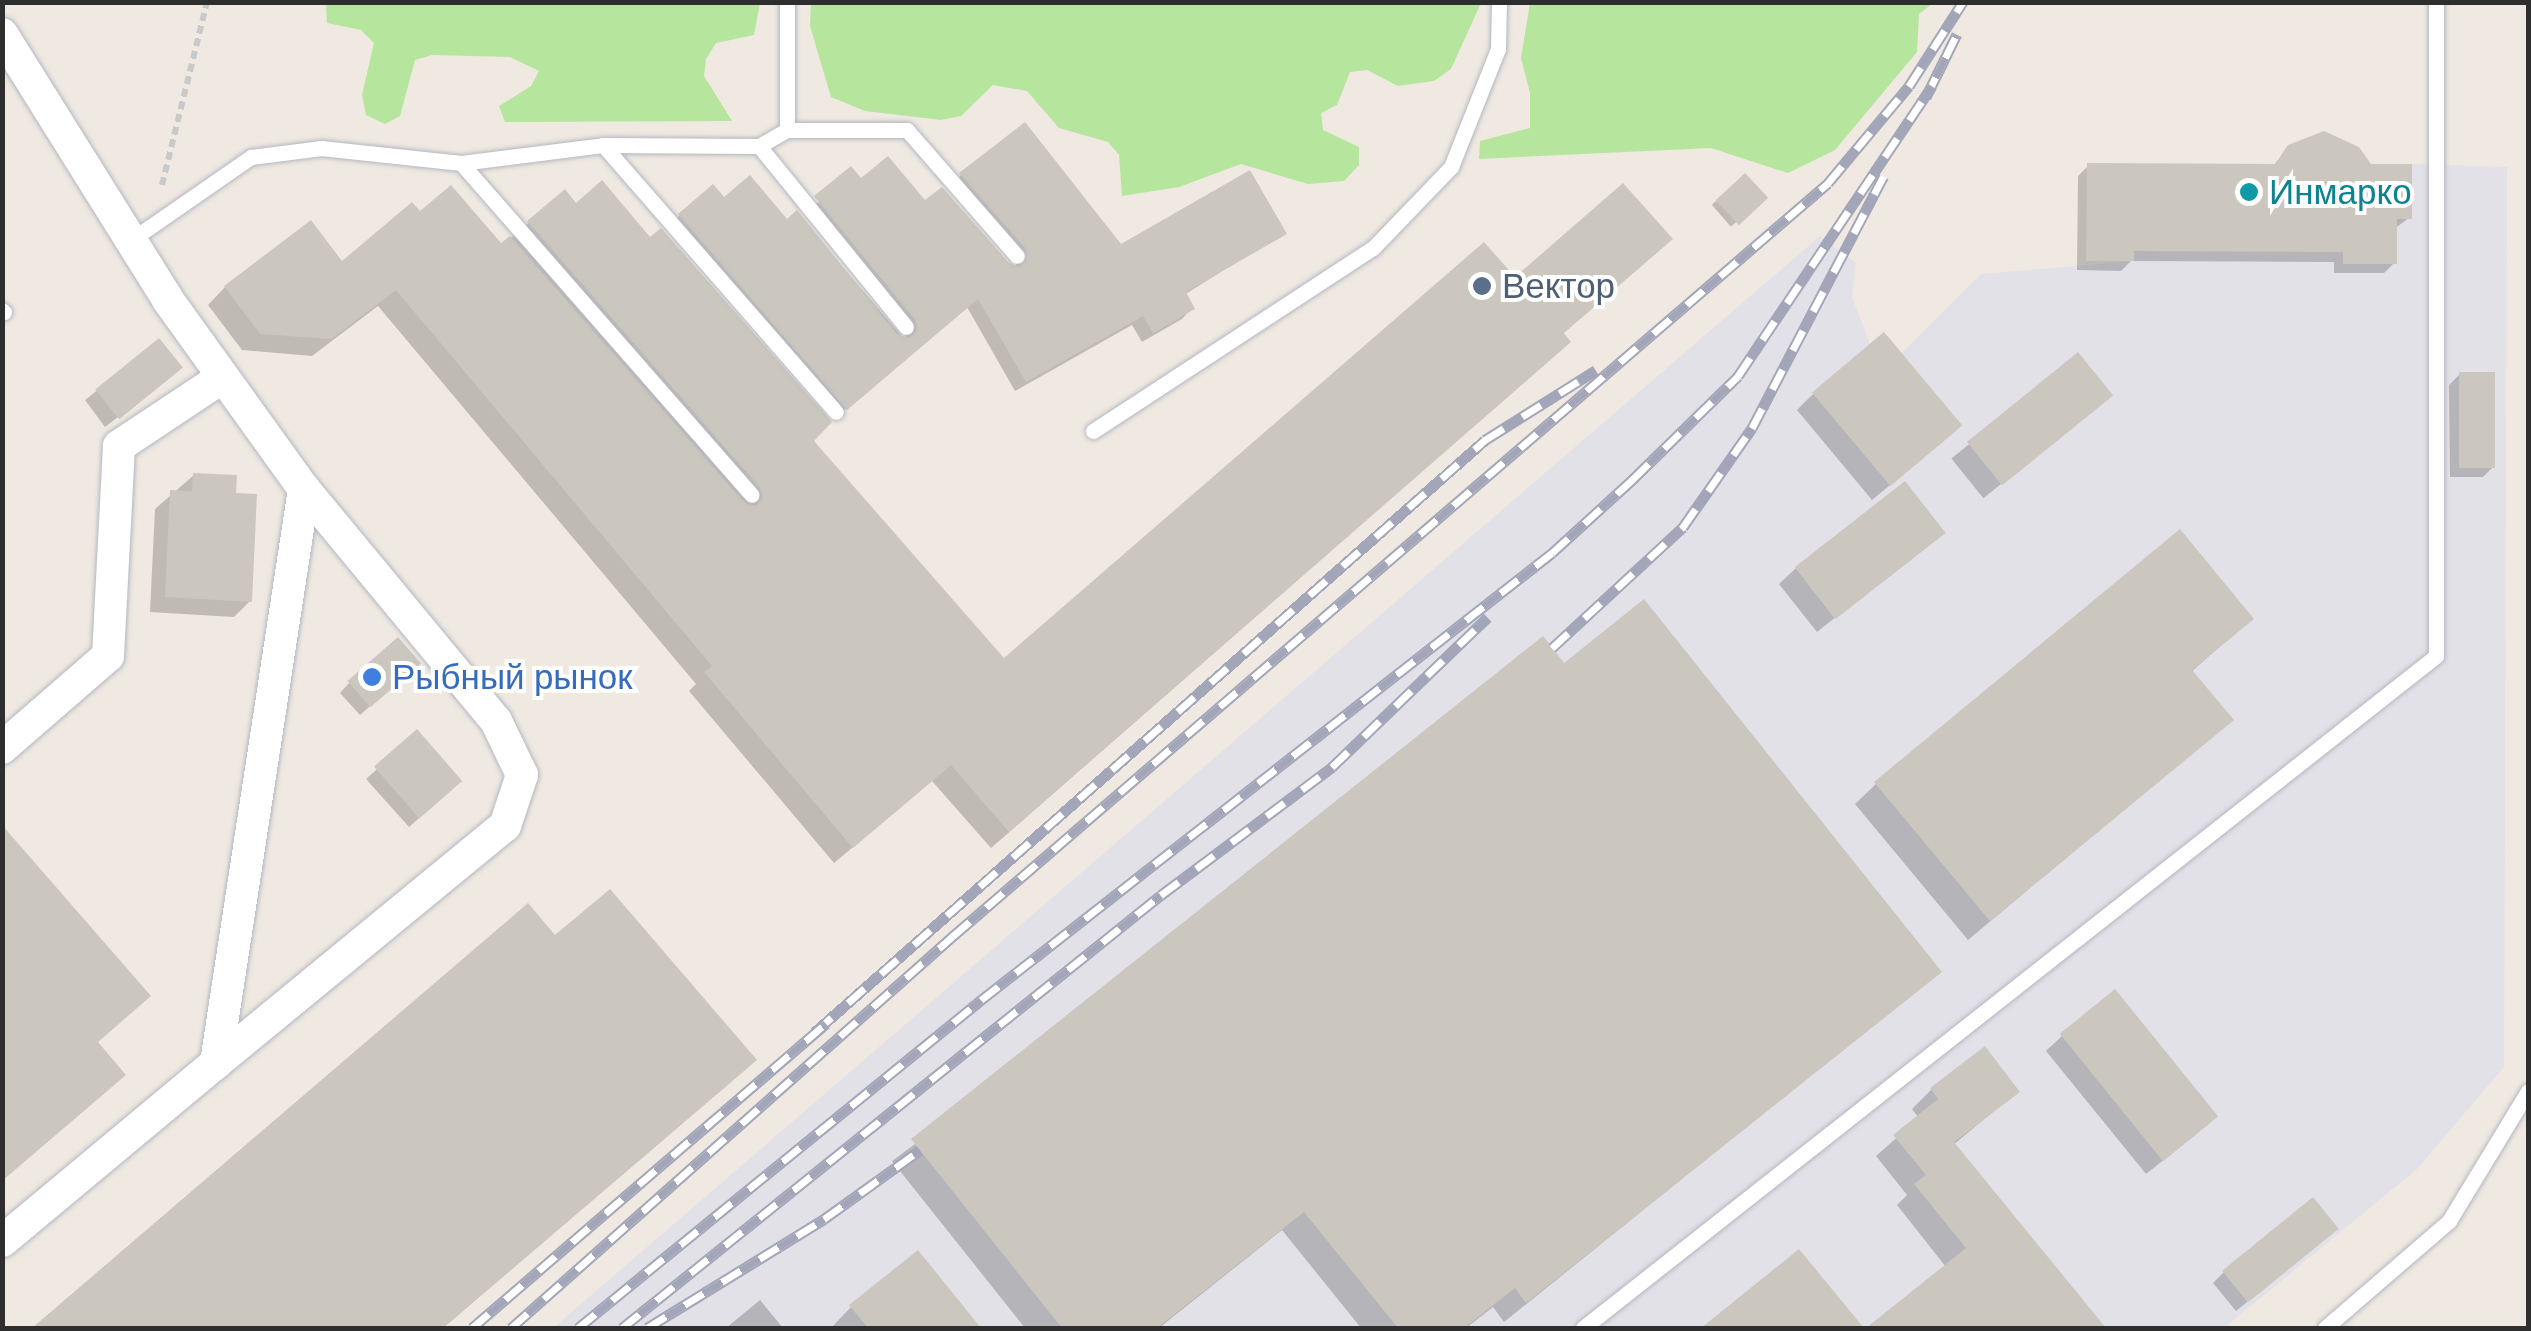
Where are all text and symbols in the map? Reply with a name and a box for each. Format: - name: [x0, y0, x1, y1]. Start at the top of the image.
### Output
- place label: Инмарко: [2269, 171, 2412, 213]
- marker: Инмарко: [2238, 181, 2260, 203]
- place label: Вектор: [1502, 265, 1615, 307]
- marker: Вектор: [1471, 275, 1493, 297]
- place label: Рыбный рынок: [392, 656, 633, 698]
- marker: Рыбный рынок: [361, 666, 383, 688]

